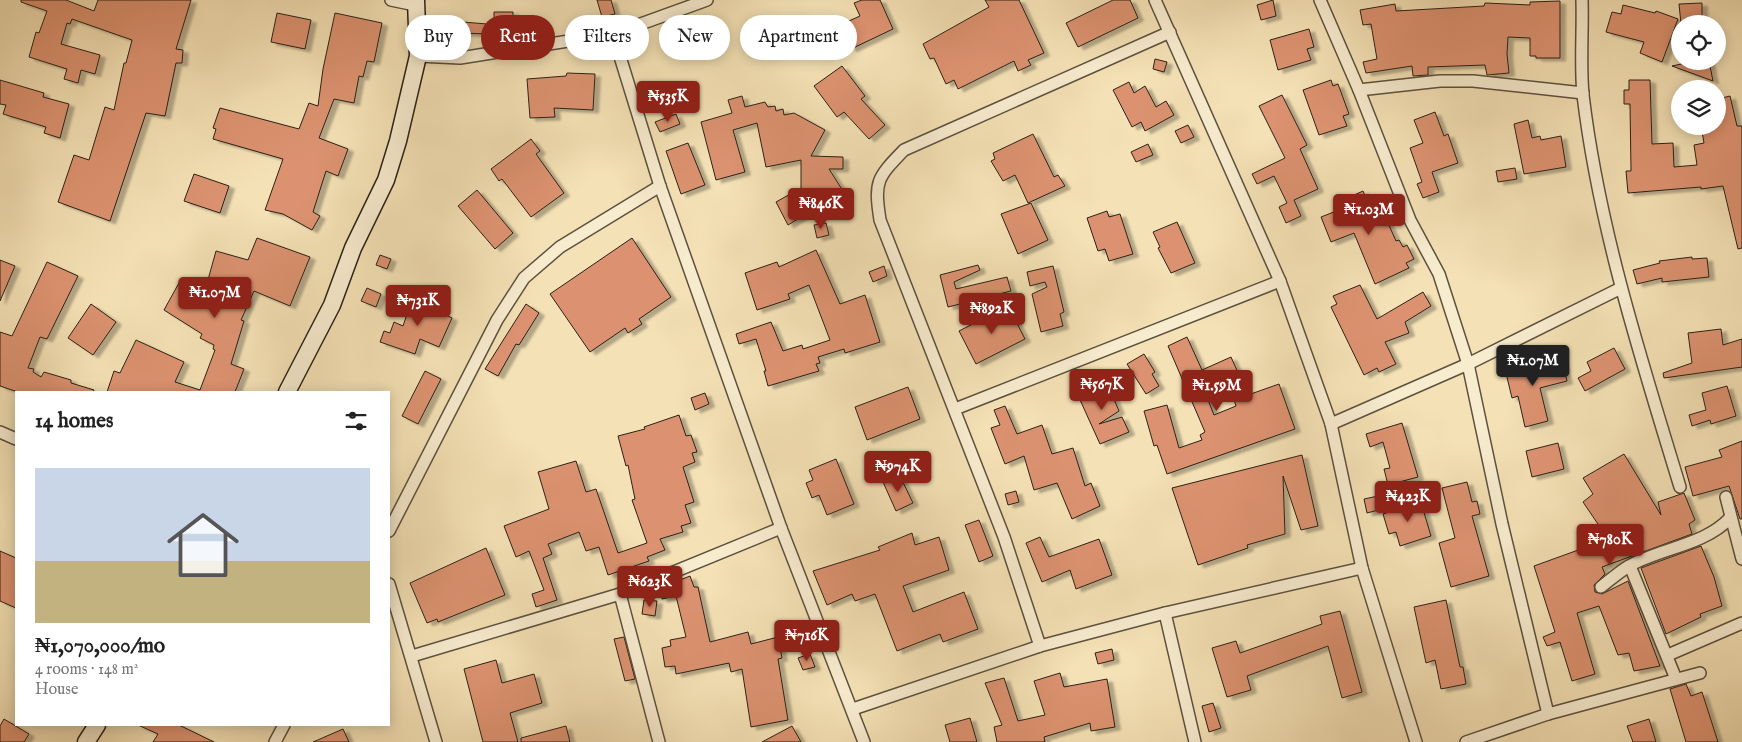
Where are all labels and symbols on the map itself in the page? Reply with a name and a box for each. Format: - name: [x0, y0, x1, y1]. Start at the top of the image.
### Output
- pin: ₦535K: [633, 80, 703, 123]
- pin: ₦846K: [786, 188, 856, 230]
- pin: ₦1.03M: [1328, 194, 1410, 236]
- pin: ₦1.07M: [174, 276, 256, 319]
- pin: ₦731K: [383, 284, 453, 327]
- pin: ₦892K: [957, 292, 1027, 335]
- pin: ₦1.07M: [1492, 344, 1574, 387]
- pin: ₦567K: [1067, 368, 1137, 411]
- pin: ₦1.59M: [1176, 370, 1258, 412]
- pin: ₦974K: [863, 450, 933, 493]
- pin: ₦423K: [1373, 480, 1443, 523]
- pin: ₦780K: [1575, 524, 1645, 566]
- pin: ₦623K: [615, 566, 685, 608]
- pin: ₦716K: [772, 620, 842, 662]

